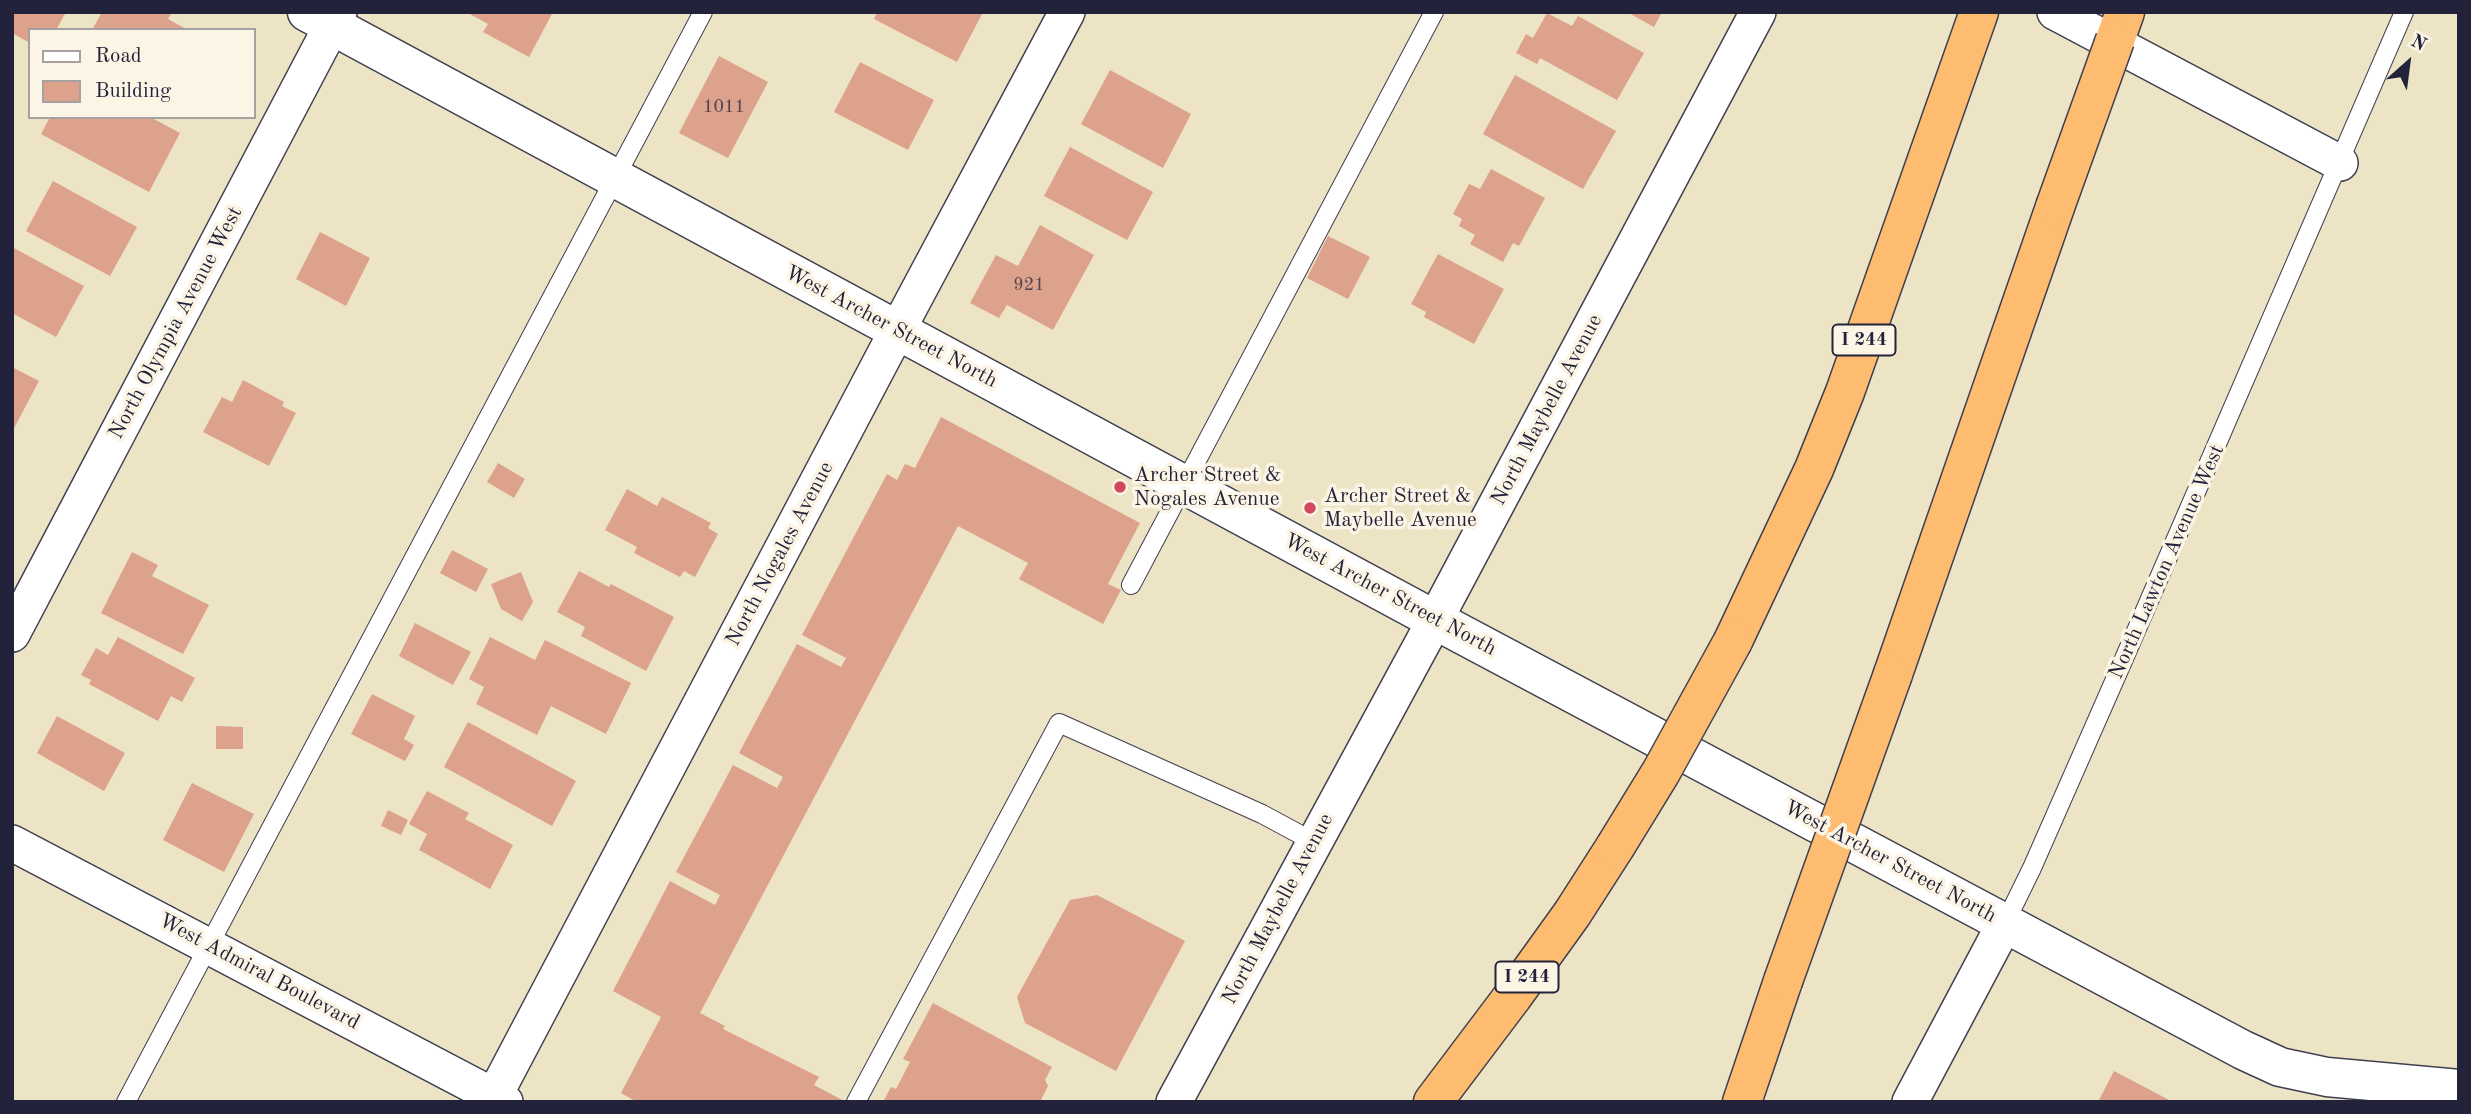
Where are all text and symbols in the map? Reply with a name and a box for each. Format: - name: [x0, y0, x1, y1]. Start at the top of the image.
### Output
- legend: [28, 28, 256, 119]
- north arrow: [2373, 28, 2443, 98]
- text: N: [2407, 32, 2429, 56]
- text: Road: [95, 46, 142, 67]
- text: Building: [95, 81, 171, 102]
- house number: 1011: [703, 96, 745, 118]
- street label: North Olympia Avenue West: [104, 202, 248, 444]
- street label: West Archer Street North: [780, 260, 1002, 394]
- house number: 921: [1013, 274, 1045, 296]
- street label: North Maybelle Avenue: [1486, 310, 1608, 510]
- road number: I 244: [1832, 324, 1896, 356]
- street label: North Lawton Avenue West: [2104, 441, 2230, 683]
- street label: North Nogales Avenue: [721, 458, 839, 650]
- place label: Archer Street & Nogales Avenue: [1134, 462, 1281, 512]
- marker: Archer Street & Nogales Avenue: [1112, 479, 1128, 495]
- place label: Archer Street & Maybelle Avenue: [1324, 483, 1477, 533]
- marker: Archer Street & Maybelle Avenue: [1302, 500, 1318, 516]
- street label: West Archer Street North: [1279, 528, 1501, 662]
- street label: West Archer Street North: [1779, 795, 2001, 929]
- street label: North Maybelle Avenue: [1217, 809, 1339, 1009]
- street label: West Admiral Boulevard: [154, 908, 364, 1036]
- road number: I 244: [1496, 962, 1558, 993]

